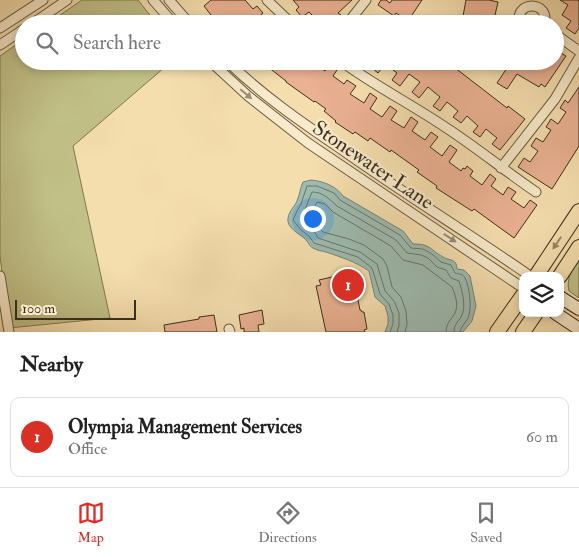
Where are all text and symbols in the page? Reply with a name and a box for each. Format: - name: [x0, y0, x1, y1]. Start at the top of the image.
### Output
- search box: [15, 15, 564, 70]
- icon: search: [33, 29, 61, 57]
- text: Search here: [73, 31, 161, 55]
- one-way arrow: [239, 88, 251, 100]
- street label: Stonewater Lane: [307, 114, 439, 216]
- your location: [300, 206, 326, 232]
- one-way arrow: [443, 234, 456, 243]
- one-way arrow: [552, 237, 562, 250]
- pin: 1: [332, 266, 364, 304]
- map controls: [519, 272, 564, 317]
- button: layers: [519, 272, 564, 317]
- scale bar: [15, 297, 136, 320]
- text: 100 m: [22, 300, 55, 317]
- text: Nearby: [20, 351, 83, 378]
- text: Olympia Management Services: [68, 415, 302, 439]
- text: 1: [34, 427, 40, 447]
- text: 60 m: [526, 427, 558, 447]
- text: Office: [68, 439, 107, 459]
- tab: Map: [77, 499, 105, 546]
- tab: Directions: [258, 499, 317, 546]
- tab: Saved: [470, 499, 502, 546]

